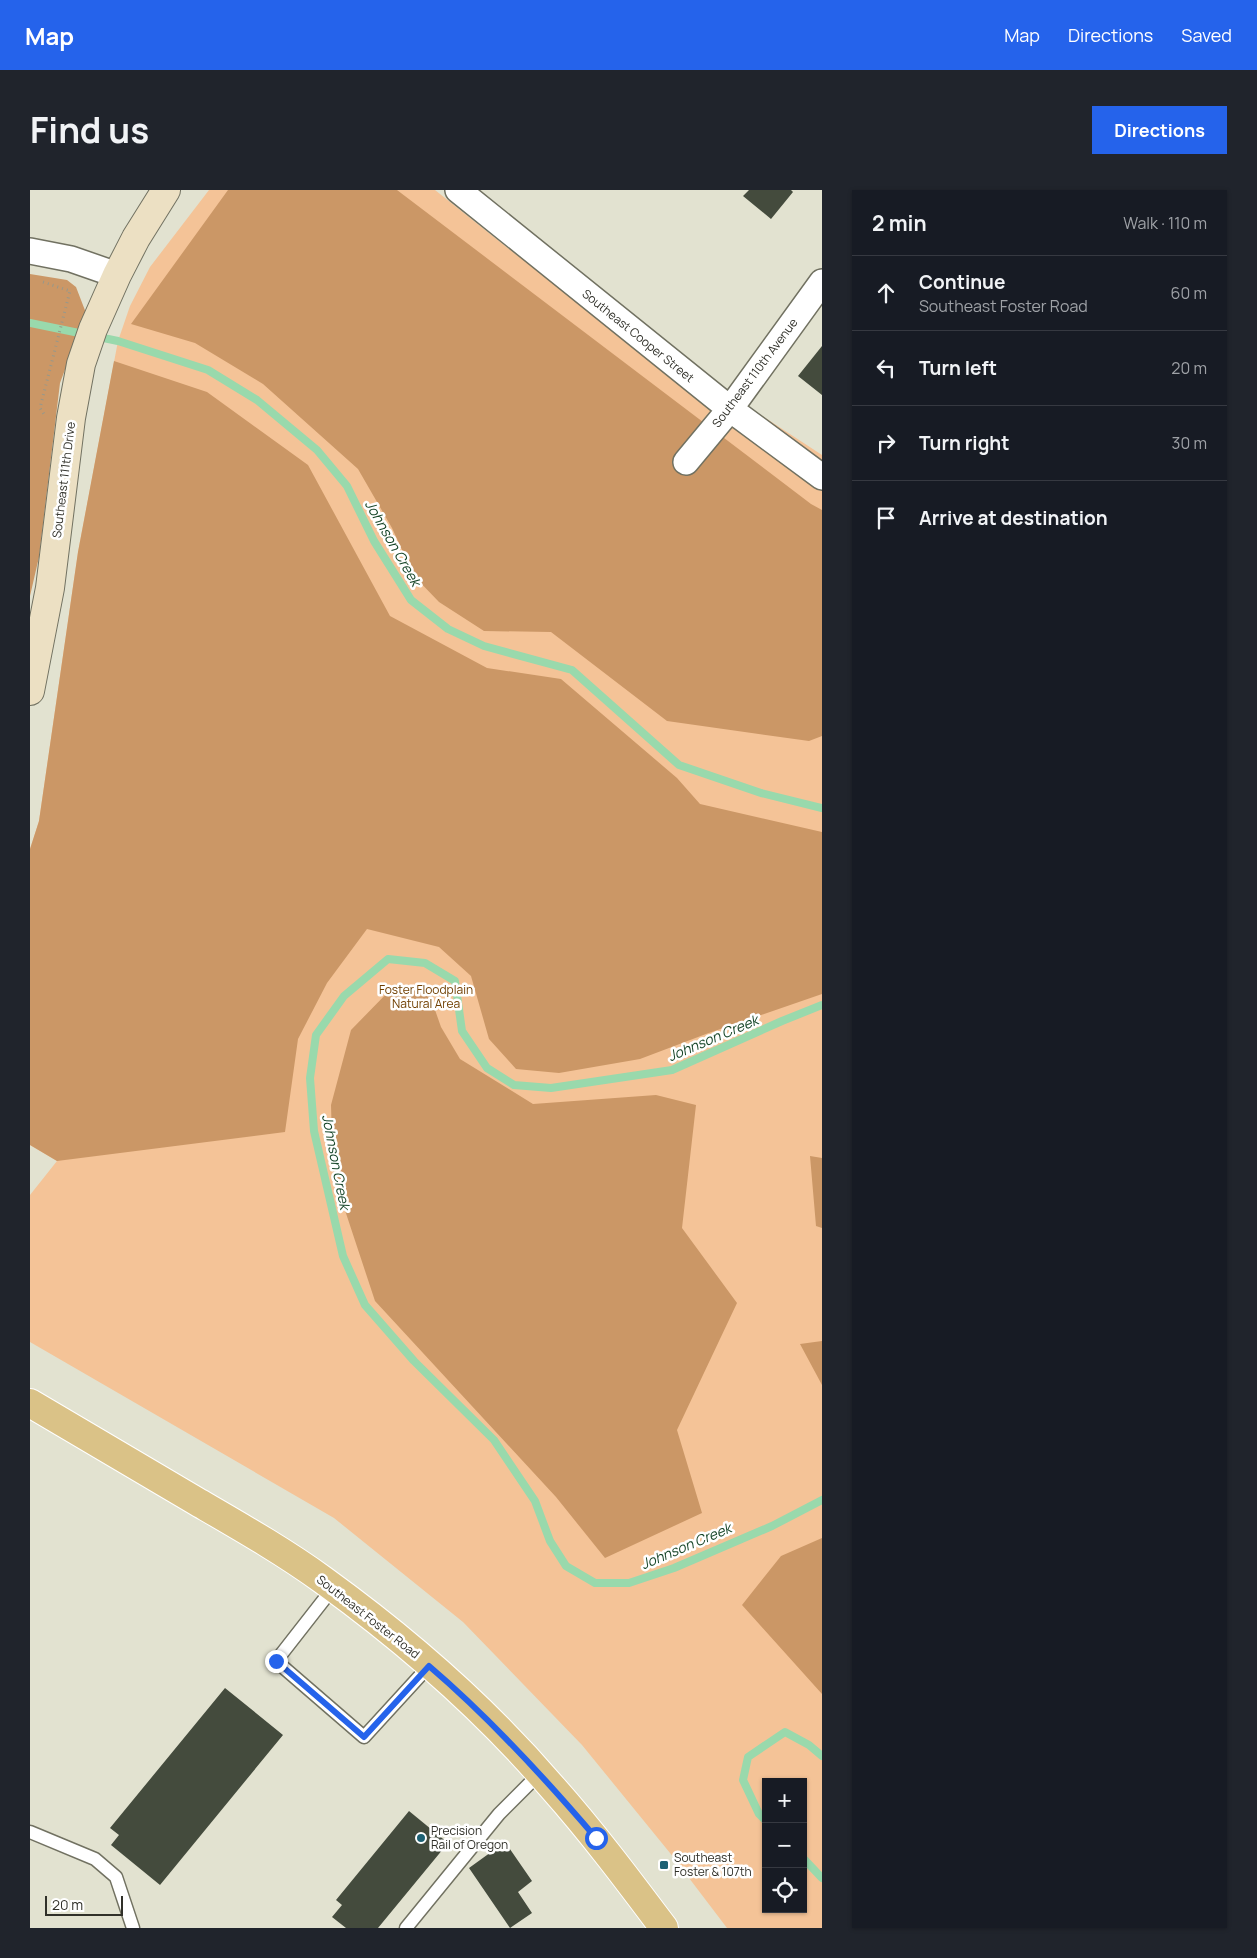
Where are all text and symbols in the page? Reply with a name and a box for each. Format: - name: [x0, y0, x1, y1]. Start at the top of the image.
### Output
- text: Map: [25, 19, 74, 52]
- text: Map: [1004, 23, 1040, 47]
- text: Directions: [1068, 23, 1153, 47]
- text: Saved: [1181, 23, 1232, 47]
- text: Find us: [30, 106, 149, 154]
- button: Directions: [1092, 106, 1227, 154]
- text: 2 min: [872, 209, 927, 237]
- text: Walk · 110 m: [1123, 212, 1207, 234]
- text: Continue: [919, 269, 1005, 295]
- icon: ahead: [872, 279, 900, 307]
- text: 60 m: [1171, 282, 1207, 304]
- street label: Southeast Cooper Street: [579, 285, 698, 386]
- text: Southeast Foster Road: [919, 295, 1088, 317]
- street label: Southeast 110th Avenue: [708, 315, 801, 431]
- icon: left: [872, 354, 900, 382]
- text: Turn left: [919, 355, 997, 381]
- text: 20 m: [1171, 357, 1207, 379]
- street label: Southeast 111th Drive: [48, 421, 79, 539]
- icon: right: [872, 429, 900, 457]
- text: Turn right: [919, 430, 1009, 456]
- text: 30 m: [1172, 432, 1207, 454]
- water label: Johnson Creek: [361, 496, 427, 591]
- icon: arrive: [872, 504, 900, 532]
- text: Arrive at destination: [919, 505, 1108, 531]
- park label: Foster Floodplain Natural Area: [379, 981, 473, 1012]
- water label: Johnson Creek: [665, 1009, 763, 1065]
- water label: Johnson Creek: [318, 1113, 355, 1213]
- water label: Johnson Creek: [638, 1517, 736, 1573]
- street label: Southeast Foster Road: [313, 1571, 423, 1662]
- route end: [265, 1650, 288, 1673]
- map controls: [762, 1778, 807, 1913]
- button: +: [762, 1778, 807, 1823]
- place label: Precision Rail of Oregon: [431, 1822, 508, 1853]
- button: −: [762, 1823, 807, 1868]
- route start: [585, 1827, 608, 1850]
- marker: Precision Rail of Oregon: [415, 1832, 427, 1844]
- place label: Southeast Foster & 107th: [674, 1849, 752, 1880]
- marker: Southeast Foster & 107th: [658, 1859, 670, 1871]
- button: locate: [762, 1868, 807, 1913]
- scale bar: [45, 1893, 122, 1916]
- text: 20 m: [52, 1895, 83, 1914]

